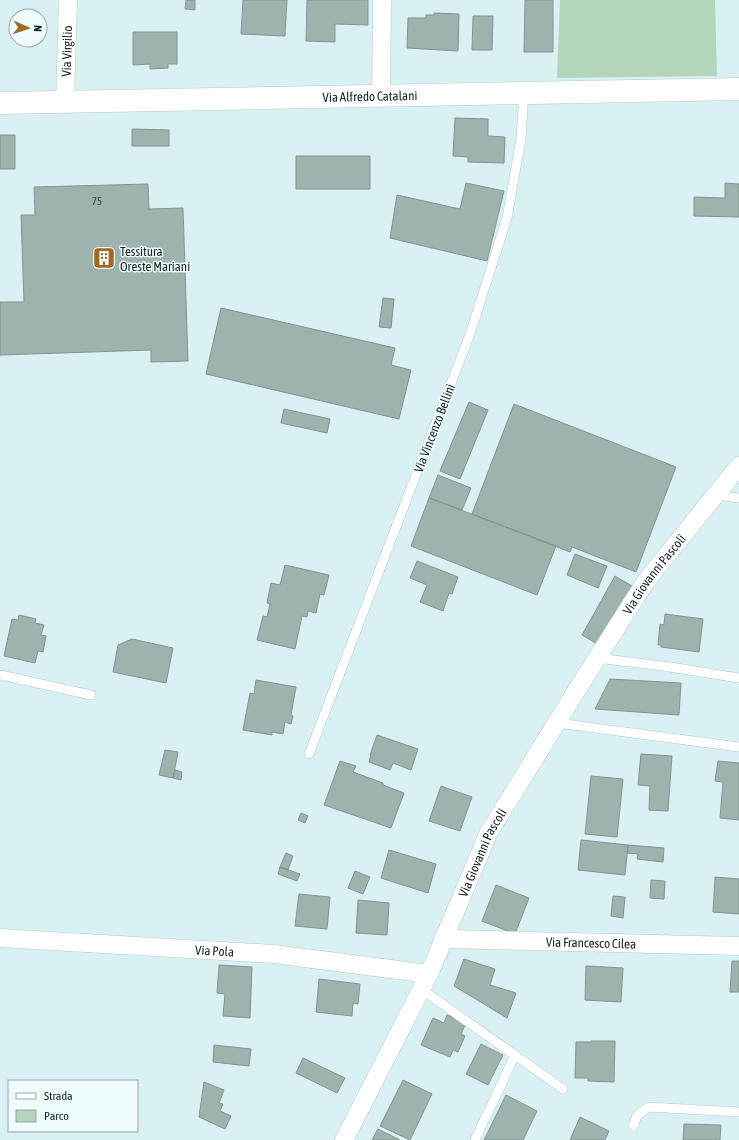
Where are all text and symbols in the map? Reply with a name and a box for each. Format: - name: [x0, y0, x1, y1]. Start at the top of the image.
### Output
- north arrow: [8, 8, 48, 48]
- text: N: [32, 25, 44, 32]
- street label: Via Virgilio: [59, 25, 75, 77]
- street label: Via Alfredo Catalani: [322, 88, 418, 105]
- house number: 75: [92, 195, 102, 207]
- place label: Tessitura Oreste Mariani: [120, 244, 190, 274]
- building icon: Tessitura Oreste Mariani: [91, 245, 117, 271]
- street label: Via Vincenzo Bellini: [411, 382, 458, 475]
- street label: Via Giovanni Pascoli: [620, 531, 689, 617]
- street label: Via Giovanni Pascoli: [455, 806, 510, 899]
- street label: Via Francesco Cilea: [546, 934, 636, 952]
- street label: Via Pola: [195, 942, 235, 960]
- legend: [8, 1080, 138, 1132]
- text: Strada: [44, 1089, 73, 1103]
- text: Parco: [44, 1109, 69, 1123]

